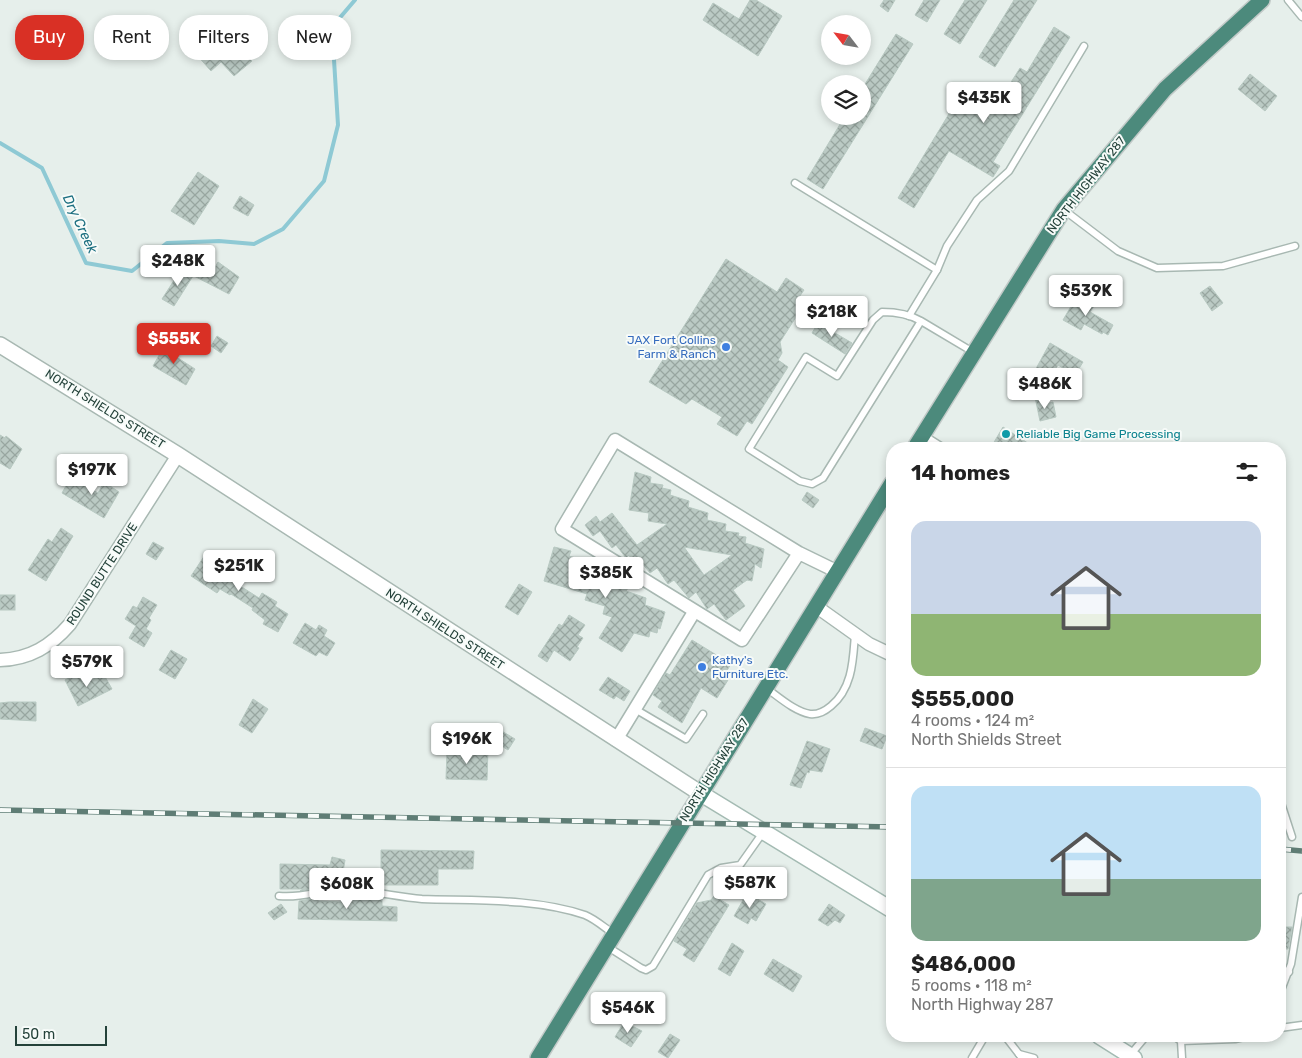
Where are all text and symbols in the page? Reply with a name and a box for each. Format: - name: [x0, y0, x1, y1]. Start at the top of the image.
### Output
- chip: Buy: [15, 15, 84, 60]
- chip: Rent: [94, 15, 169, 60]
- chip: Filters: [179, 15, 268, 60]
- chip: New: [278, 15, 351, 60]
- north arrow: [821, 15, 871, 65]
- map controls: [821, 15, 871, 125]
- button: layers: [821, 75, 871, 125]
- pin: $435K: [949, 82, 1019, 124]
- text: $435K: [957, 88, 1011, 107]
- street label: NORTH HIGHWAY 287: [1044, 134, 1128, 236]
- water label: Dry Creek: [59, 192, 101, 257]
- pin: $248K: [143, 244, 213, 287]
- text: $248K: [151, 251, 205, 270]
- pin: $539K: [1051, 274, 1121, 317]
- text: $539K: [1060, 281, 1112, 300]
- pin: $218K: [797, 296, 867, 338]
- text: $218K: [807, 302, 857, 321]
- pin: $555K: [139, 322, 209, 365]
- text: $555K: [148, 329, 200, 348]
- place label: JAX Fort Collins Farm & Ranch: [627, 333, 716, 361]
- marker: JAX Fort Collins Farm & Ranch: [720, 341, 732, 353]
- street label: NORTH SHIELDS STREET: [43, 366, 167, 452]
- pin: $486K: [1010, 368, 1080, 410]
- text: $486K: [1018, 374, 1072, 393]
- place label: Reliable Big Game Processing: [1016, 427, 1181, 441]
- marker: Reliable Big Game Processing: [1000, 428, 1012, 440]
- pin: $197K: [57, 454, 127, 496]
- icon: filters: [1233, 458, 1261, 486]
- text: $197K: [68, 460, 116, 479]
- text: 14 homes: [911, 460, 1010, 485]
- street label: ROUND BUTTE DRIVE: [64, 520, 140, 628]
- pin: $251K: [204, 550, 274, 592]
- icon: home: [1041, 553, 1131, 643]
- text: $251K: [214, 556, 264, 575]
- pin: $385K: [571, 556, 641, 599]
- text: $385K: [579, 563, 633, 582]
- street label: NORTH SHIELDS STREET: [383, 585, 507, 673]
- pin: $579K: [52, 646, 122, 688]
- text: $579K: [61, 652, 113, 671]
- place label: Kathy's Furniture Etc.: [712, 653, 788, 681]
- marker: Kathy's Furniture Etc.: [696, 661, 708, 673]
- text: $555,000: [911, 686, 1014, 711]
- text: 4 rooms · 124 m²: [911, 711, 1034, 730]
- street label: NORTH HIGHWAY 287: [677, 716, 751, 824]
- pin: $196K: [432, 722, 502, 765]
- text: $196K: [442, 729, 492, 748]
- text: North Shields Street: [911, 730, 1062, 749]
- icon: home: [1041, 819, 1131, 909]
- pin: $587K: [715, 866, 785, 909]
- pin: $608K: [312, 868, 382, 910]
- text: $587K: [724, 873, 776, 892]
- text: $608K: [320, 874, 374, 893]
- text: $486,000: [911, 951, 1016, 976]
- text: 5 rooms · 118 m²: [911, 976, 1032, 995]
- pin: $546K: [593, 992, 663, 1034]
- text: North Highway 287: [911, 995, 1053, 1014]
- text: $546K: [602, 998, 654, 1017]
- scale bar: [15, 1023, 108, 1046]
- text: 50 m: [22, 1026, 55, 1043]

